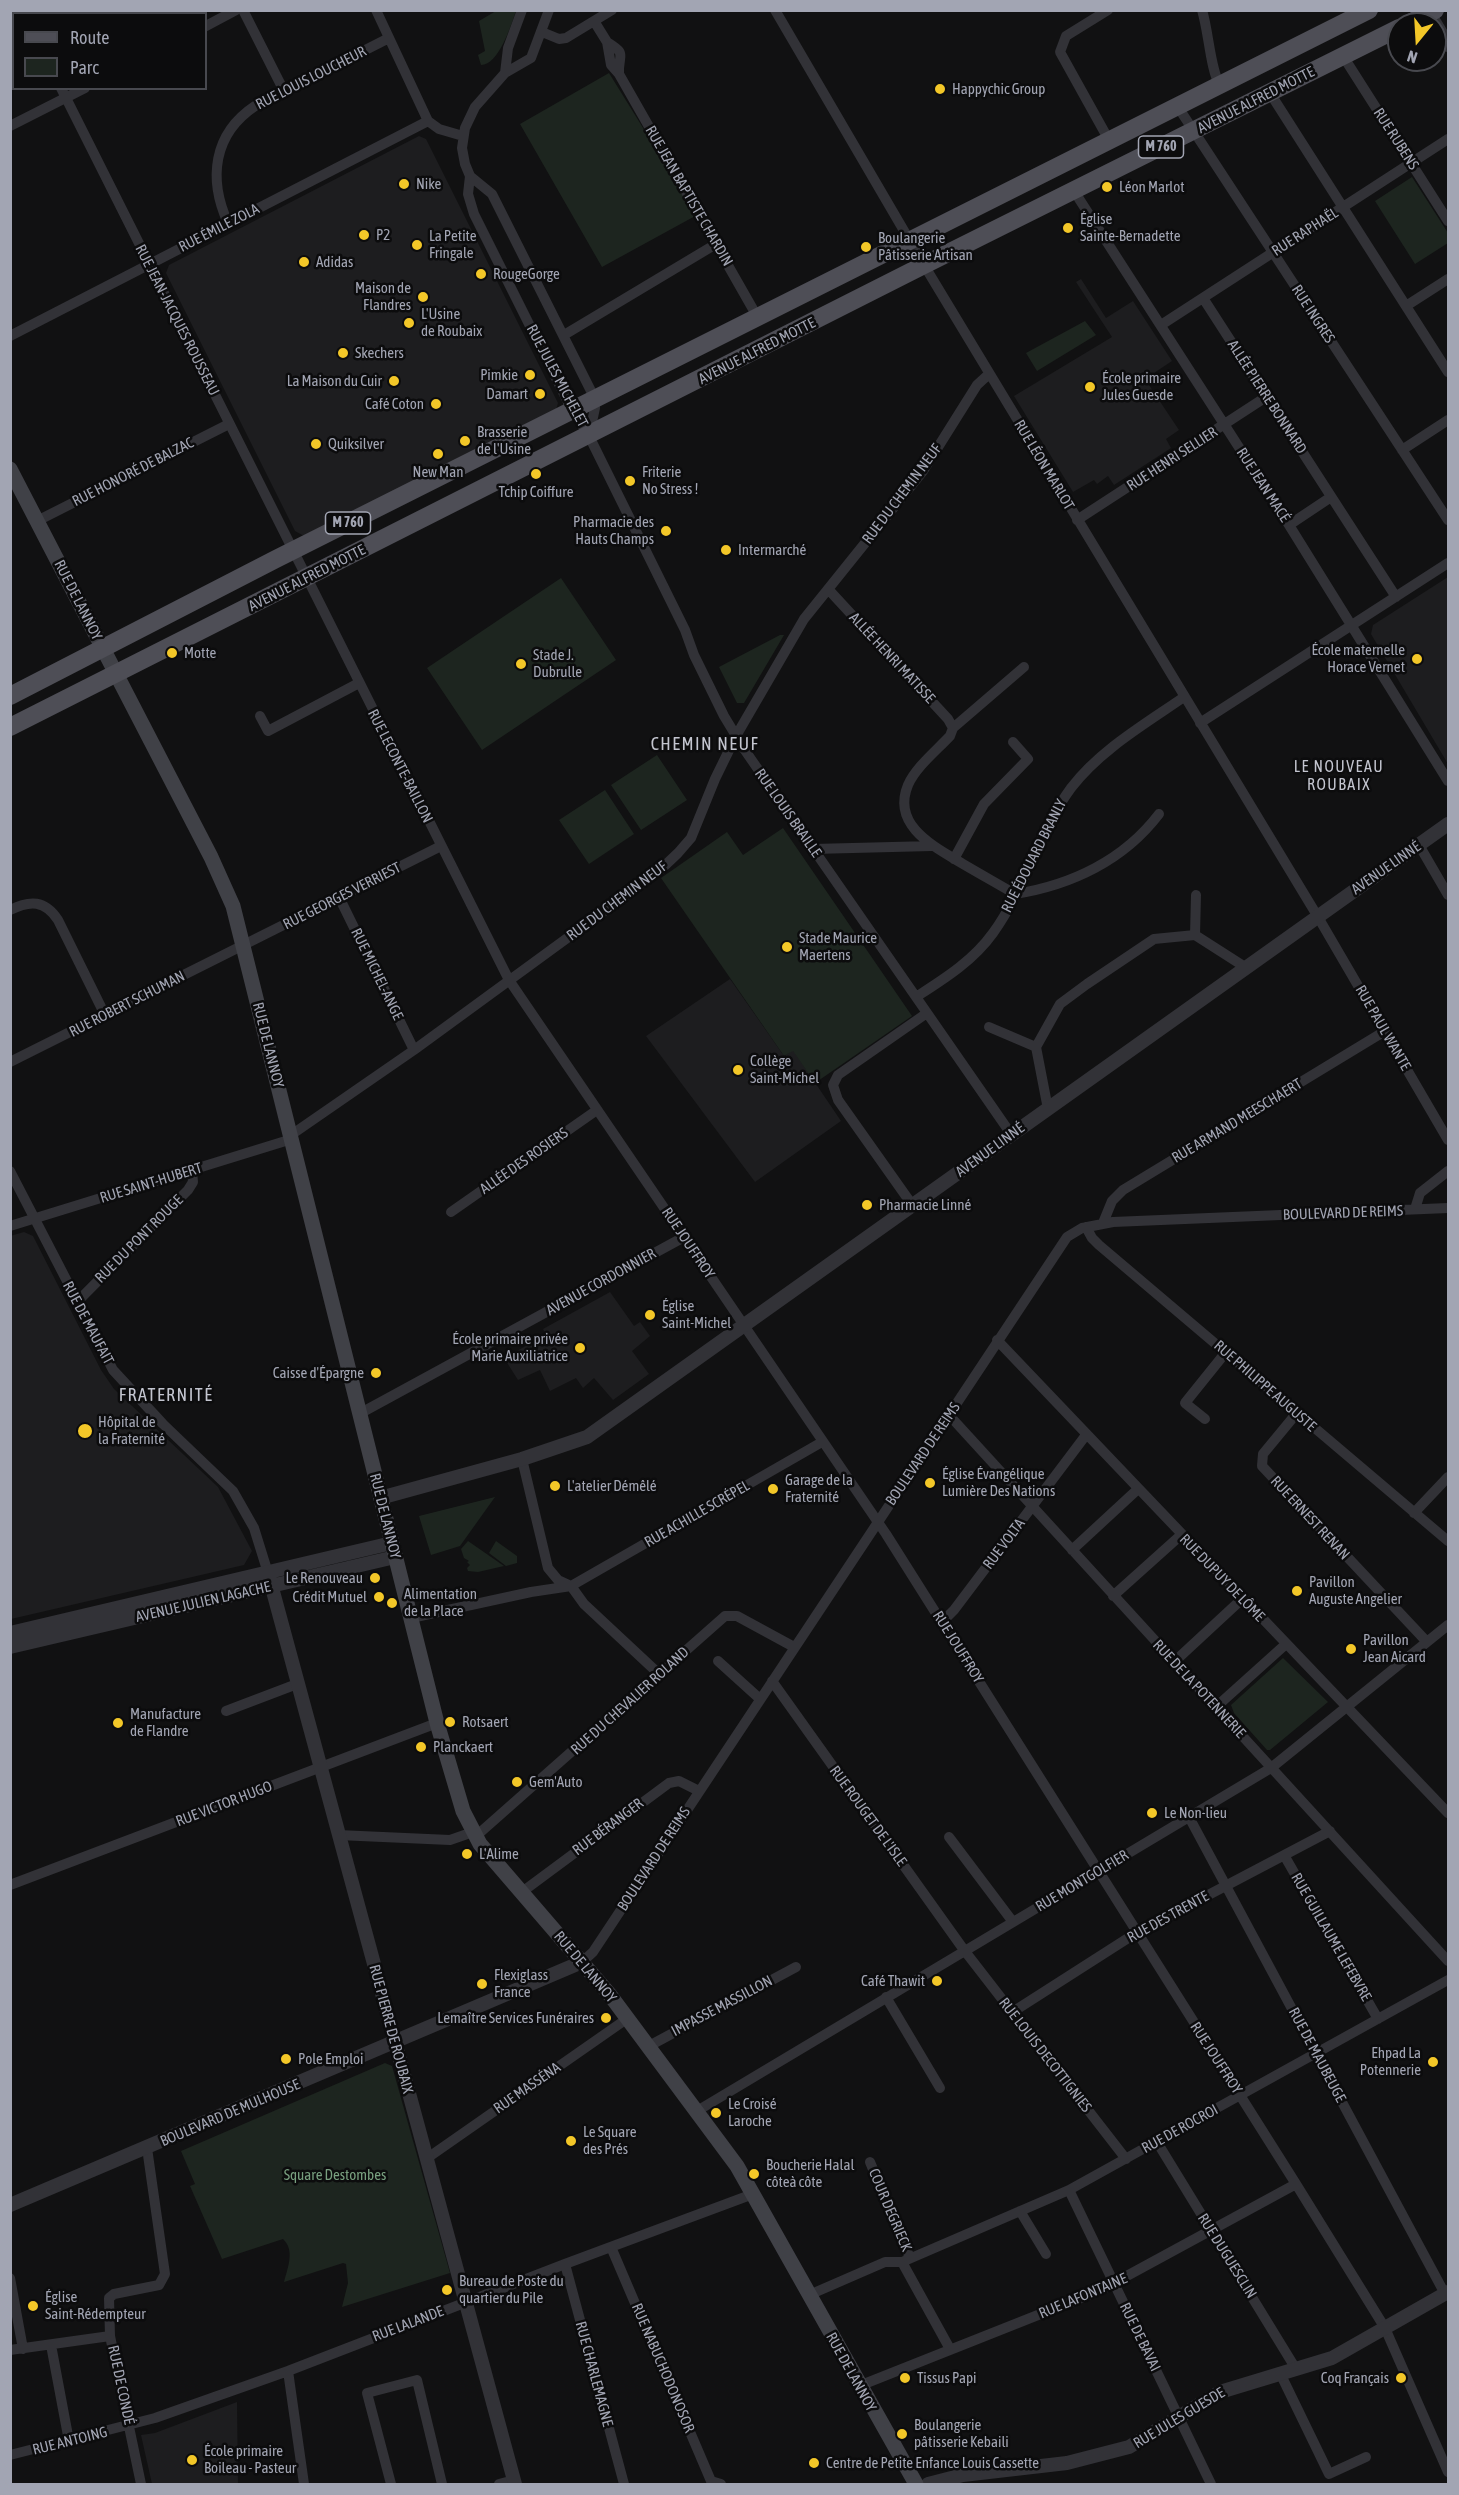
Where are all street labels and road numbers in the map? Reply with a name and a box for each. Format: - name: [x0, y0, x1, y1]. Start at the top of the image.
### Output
- street label: RUE LOUIS LOUCHEUR: [253, 42, 369, 114]
- street label: AVENUE ALFRED MOTTE: [1195, 63, 1317, 137]
- street label: RUE RUBENS: [1369, 105, 1423, 173]
- street label: RUE JEAN BAPTISTE CHARDIN: [641, 123, 737, 269]
- road number: M 760: [1138, 136, 1184, 158]
- street label: RUE ÉMILE ZOLA: [176, 200, 262, 256]
- street label: RUE RAPHAËL: [1269, 204, 1341, 260]
- street label: RUE JEAN-JACQUES ROUSSEAU: [131, 241, 223, 399]
- street label: RUE INGRES: [1288, 282, 1338, 346]
- street label: AVENUE ALFRED MOTTE: [696, 314, 818, 388]
- street label: RUE JULES MICHELET: [522, 322, 592, 430]
- street label: ALLÉE PIERRE BONNARD: [1224, 337, 1310, 457]
- street label: RUE LÉON MARLOT: [1010, 417, 1078, 513]
- street label: RUE HENRI SELLIER: [1123, 423, 1221, 495]
- street label: RUE HONORÉ DE BALZAC: [69, 434, 197, 510]
- street label: RUE DU CHEMIN NEUF: [858, 440, 946, 548]
- street label: RUE JEAN MACÉ: [1232, 445, 1294, 525]
- road number: M 760: [326, 512, 370, 534]
- street label: AVENUE ALFRED MOTTE: [246, 541, 368, 615]
- street label: RUE DE LANNOY: [50, 557, 106, 643]
- street label: ALLÉE HENRI MATISSE: [845, 609, 939, 707]
- street label: RUE LECONTE-BAILLON: [364, 706, 436, 826]
- street label: RUE LOUIS BRAILLE: [751, 765, 825, 861]
- street label: RUE ÉDOUARD BRANLY: [998, 796, 1070, 916]
- street label: AVENUE LINNÉ: [1348, 837, 1424, 899]
- street label: RUE DU CHEMIN NEUF: [563, 857, 671, 945]
- street label: RUE GEORGES VERRIEST: [280, 859, 404, 933]
- street label: RUE MICHEL-ANGE: [347, 925, 407, 1023]
- street label: RUE ROBERT SCHUMAN: [66, 967, 188, 1041]
- street label: RUE PAUL WANTE: [1351, 982, 1415, 1074]
- street label: RUE DE LANNOY: [249, 1000, 287, 1090]
- street label: RUE ARMAND MEESCHAERT: [1169, 1075, 1305, 1167]
- street label: AVENUE LINNÉ: [952, 1119, 1028, 1181]
- street label: ALLÉE DES ROSIERS: [477, 1124, 571, 1198]
- street label: RUE SAINT-HUBERT: [98, 1159, 204, 1207]
- street label: RUE DU PONT ROUGE: [91, 1191, 187, 1287]
- street label: BOULEVARD DE REIMS: [1283, 1202, 1403, 1224]
- street label: RUE JOUFFROY: [658, 1204, 718, 1282]
- street label: AVENUE CORDONNIER: [543, 1245, 659, 1319]
- street label: RUE DE MAUFAIT: [59, 1278, 117, 1368]
- street label: RUE PHILIPPE AUGUSTE: [1210, 1337, 1320, 1435]
- street label: BOULEVARD DE REIMS: [882, 1399, 964, 1509]
- street label: RUE DE LANNOY: [366, 1471, 404, 1561]
- street label: RUE ERNEST RENAN: [1267, 1472, 1353, 1564]
- street label: RUE ACHILLE SCRÉPEL: [641, 1477, 753, 1551]
- street label: RUE VOLTA: [979, 1515, 1029, 1573]
- street label: RUE DUPUY DE LÔME: [1176, 1531, 1268, 1625]
- street label: AVENUE JULIEN LAGACHE: [134, 1578, 272, 1626]
- street label: RUE JOUFFROY: [929, 1608, 987, 1686]
- street label: RUE DE LA POTENNERIE: [1149, 1636, 1249, 1742]
- street label: RUE DU CHEVALIER ROLAND: [567, 1643, 693, 1759]
- street label: RUE ROUGET DE L'ISLE: [826, 1762, 910, 1870]
- street label: RUE VICTOR HUGO: [173, 1777, 275, 1831]
- street label: RUE BÉRANGER: [569, 1795, 647, 1859]
- street label: BOULEVARD DE REIMS: [614, 1804, 694, 1914]
- street label: RUE MONTGOLFIER: [1032, 1846, 1132, 1916]
- street label: RUE GUILLAUME LEFEBVRE: [1287, 1870, 1375, 2004]
- street label: RUE DES TRENTE: [1124, 1887, 1212, 1947]
- street label: RUE DE LANNOY: [550, 1928, 620, 2006]
- street label: RUE PIERRE DE ROUBAIX: [365, 1963, 417, 2095]
- street label: IMPASSE MASSILLON: [668, 1972, 776, 2040]
- street label: RUE LOUIS DECOTTIGNIES: [995, 1994, 1095, 2116]
- street label: RUE DE MAUBEUGE: [1285, 2005, 1349, 2105]
- street label: RUE JOUFFROY: [1186, 2019, 1246, 2097]
- street label: RUE MASSÉNA: [490, 2058, 564, 2118]
- street label: BOULEVARD DE MULHOUSE: [158, 2075, 302, 2151]
- street label: RUE DE ROCROI: [1139, 2101, 1221, 2157]
- street label: COUR DEGRIECK: [864, 2166, 916, 2254]
- street label: RUE DUGUESCLIN: [1194, 2210, 1260, 2302]
- street label: RUE LAFONTAINE: [1036, 2269, 1130, 2323]
- street label: RUE DE BAVAI: [1116, 2300, 1164, 2374]
- street label: RUE NABUCHODONOSOR: [628, 2301, 698, 2435]
- street label: RUE LALANDE: [370, 2302, 446, 2346]
- street label: RUE CHARLEMAGNE: [571, 2320, 617, 2428]
- street label: RUE DE LANNOY: [822, 2329, 880, 2415]
- street label: RUE DE CONDÉ: [104, 2344, 138, 2426]
- street label: RUE JULES GUESDE: [1130, 2384, 1228, 2452]
- street label: RUE ANTOING: [31, 2423, 109, 2459]

